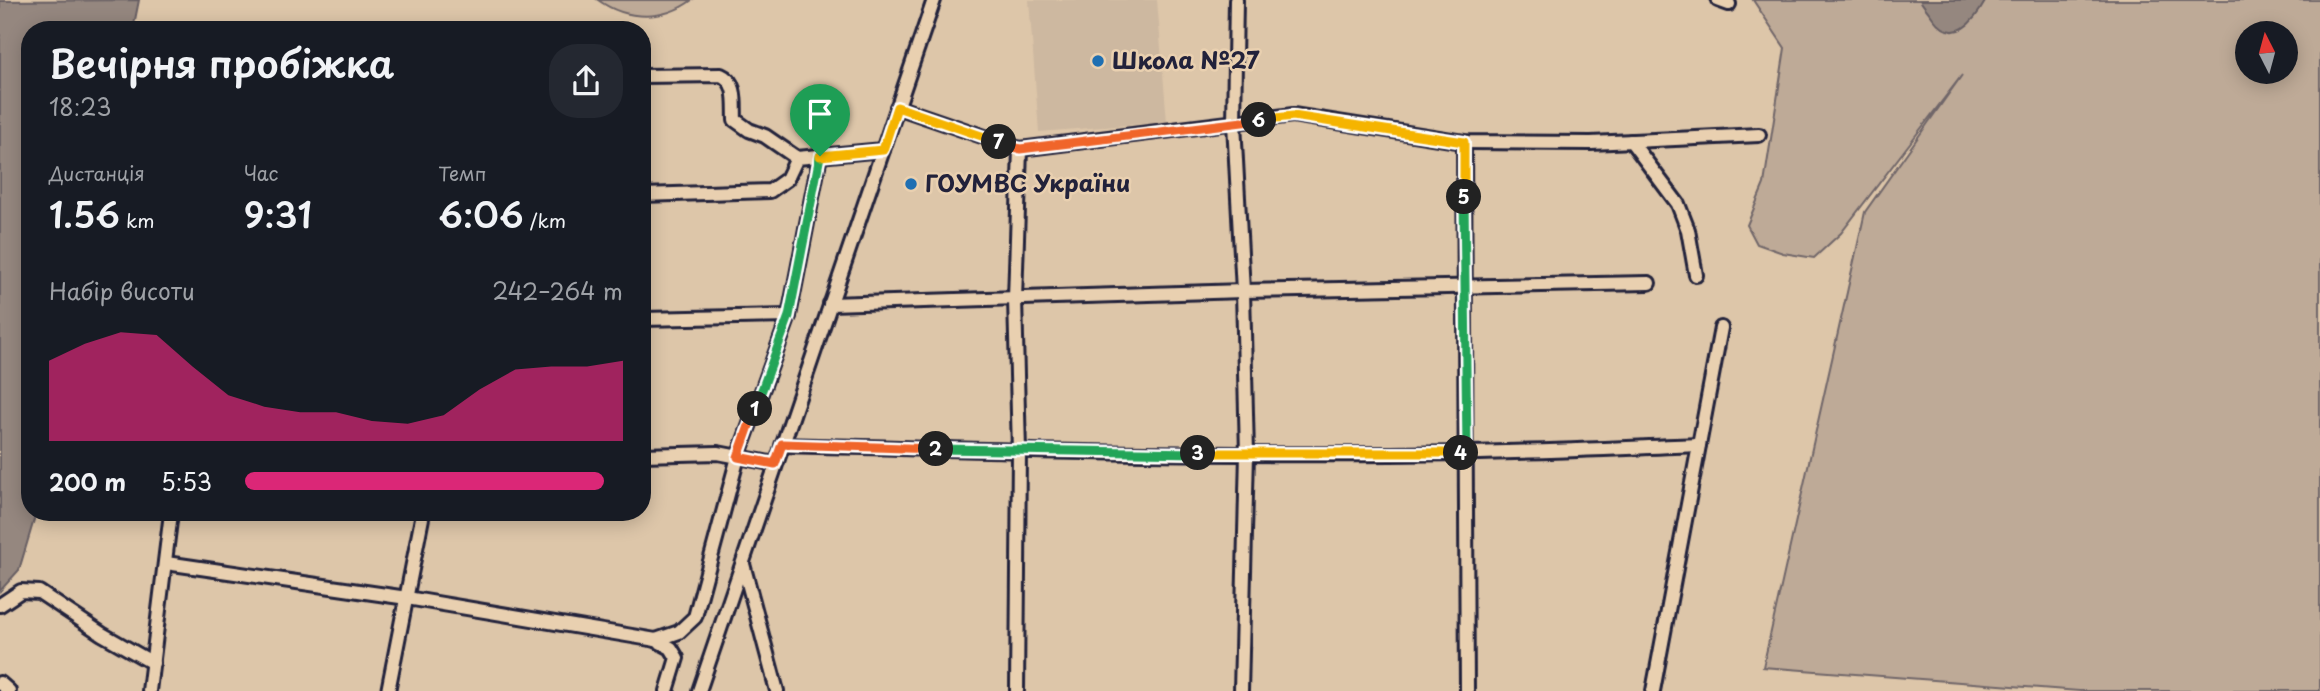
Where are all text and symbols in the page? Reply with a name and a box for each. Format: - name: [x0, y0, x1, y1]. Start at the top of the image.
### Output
- north arrow: [2235, 21, 2298, 84]
- map controls: [2235, 21, 2298, 84]
- text: Вечірня пробіжка: [49, 34, 394, 91]
- place label: Школа №27: [1112, 42, 1260, 77]
- button: share: [549, 44, 623, 118]
- marker: Школа №27: [1090, 53, 1106, 69]
- pin: [790, 84, 850, 156]
- text: 18:23: [49, 89, 111, 124]
- icon: arrive: [801, 95, 839, 133]
- pin: 6: [1242, 102, 1276, 138]
- text: 6: [1252, 105, 1265, 133]
- pin: 7: [982, 124, 1016, 160]
- text: 7: [993, 127, 1004, 155]
- text: Дистанція: [49, 159, 145, 187]
- text: Час: [244, 159, 279, 187]
- text: Темп: [438, 159, 486, 187]
- place label: ГОУМВС України: [925, 165, 1130, 200]
- marker: ГОУМВС України: [903, 176, 919, 192]
- pin: 5: [1446, 180, 1482, 214]
- text: 5: [1457, 182, 1470, 210]
- text: 1.56: [49, 187, 120, 240]
- text: 9:31: [244, 187, 312, 240]
- text: 6:06: [438, 187, 524, 240]
- text: km: [120, 206, 155, 234]
- text: /km: [524, 206, 566, 234]
- text: Набір висоти: [49, 273, 195, 308]
- text: 242–264 m: [492, 273, 623, 308]
- pin: 1: [738, 392, 772, 426]
- text: 1: [750, 394, 759, 422]
- pin: 2: [918, 432, 954, 466]
- text: 2: [929, 434, 942, 462]
- pin: 3: [1180, 435, 1216, 470]
- pin: 4: [1444, 435, 1478, 470]
- text: 3: [1191, 438, 1204, 466]
- text: 4: [1454, 438, 1467, 466]
- text: 200 m: [49, 464, 126, 499]
- text: 5:53: [161, 464, 212, 499]

